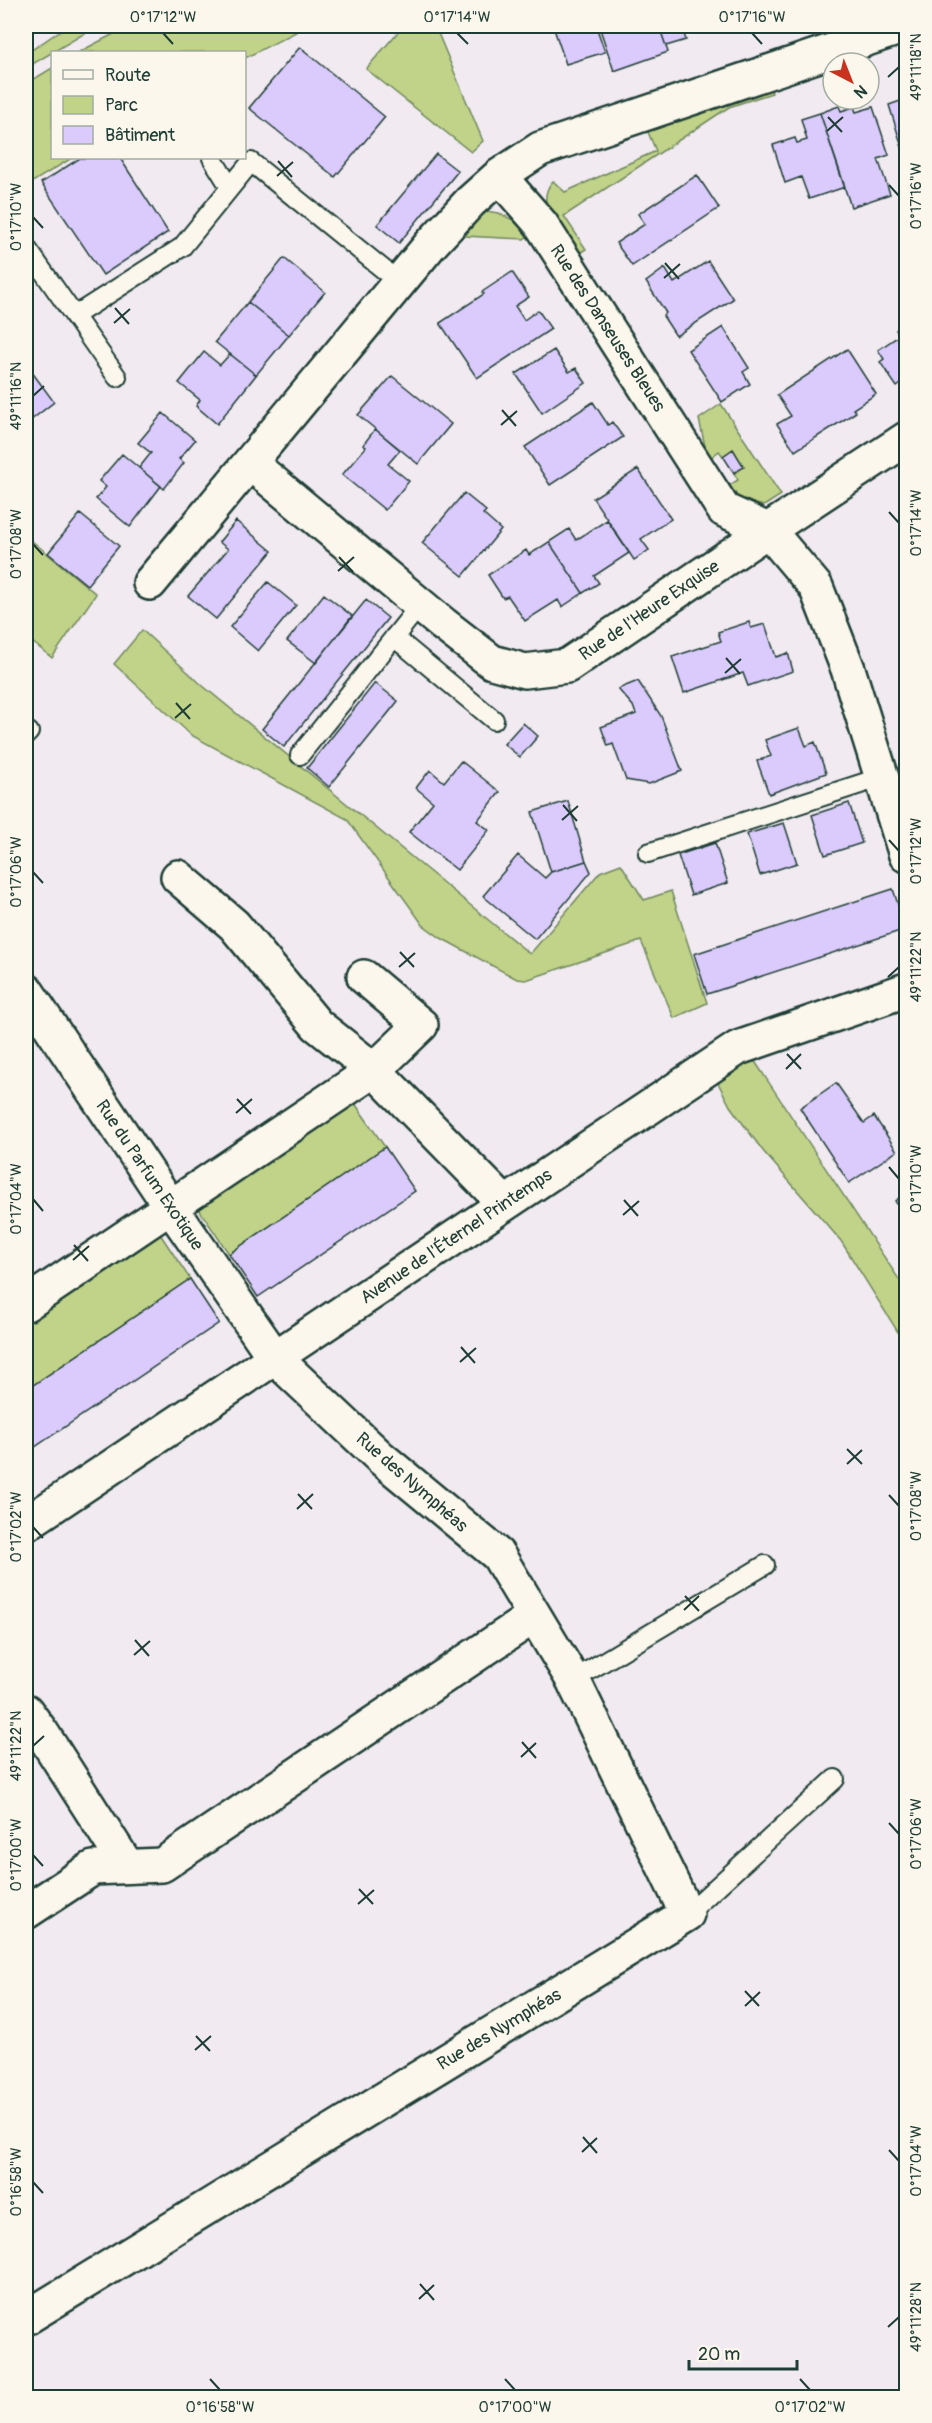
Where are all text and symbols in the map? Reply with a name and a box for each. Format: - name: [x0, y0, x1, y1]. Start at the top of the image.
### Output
- text: 0°17'12"W: [130, 8, 197, 27]
- text: 0°17'14"W: [423, 8, 491, 27]
- text: 0°17'16"W: [718, 8, 786, 27]
- text: 49°11'18"N: [907, 33, 926, 101]
- legend: [51, 51, 246, 159]
- north arrow: [821, 51, 881, 111]
- text: Route: [105, 64, 150, 87]
- text: N: [850, 80, 871, 103]
- text: Parc: [105, 94, 138, 117]
- text: Bâtiment: [105, 124, 176, 147]
- text: 0°17'16"W: [907, 162, 926, 230]
- text: 0°17'10"W: [7, 183, 26, 251]
- street label: Rue des Danseuses Bleues: [545, 240, 670, 416]
- text: 49°11'16"N: [7, 362, 26, 430]
- text: 0°17'14"W: [907, 489, 926, 557]
- text: 0°17'08"W: [7, 509, 26, 579]
- street label: Rue de l'Heure Exquise: [575, 555, 724, 666]
- text: 0°17'12"W: [907, 817, 926, 884]
- text: 0°17'06"W: [7, 836, 26, 908]
- text: 49°11'22"N: [907, 932, 926, 1002]
- street label: Rue du Parfum Exotique: [91, 1095, 209, 1255]
- text: 0°17'10"W: [907, 1145, 926, 1213]
- text: 0°17'04"W: [7, 1163, 26, 1235]
- street label: Avenue de l'Éternel Printemps: [356, 1164, 557, 1309]
- street label: Rue des Nymphéas: [351, 1427, 472, 1537]
- text: 0°17'08"W: [907, 1471, 926, 1541]
- text: 0°17'02"W: [7, 1491, 26, 1563]
- text: 49°11'22"N: [7, 1711, 26, 1781]
- text: 0°17'06"W: [907, 1798, 926, 1870]
- text: 0°17'00"W: [7, 1818, 26, 1891]
- street label: Rue des Nymphéas: [433, 1983, 566, 2076]
- text: 0°17'04"W: [907, 2125, 926, 2197]
- text: 0°16'58"W: [7, 2147, 26, 2216]
- text: 49°11'28"N: [907, 2282, 926, 2352]
- scale bar: [689, 2333, 797, 2371]
- text: 20 m: [698, 2343, 740, 2366]
- text: 0°16'58"W: [186, 2398, 255, 2417]
- text: 0°17'00"W: [479, 2398, 552, 2417]
- text: 0°17'02"W: [774, 2398, 846, 2417]

